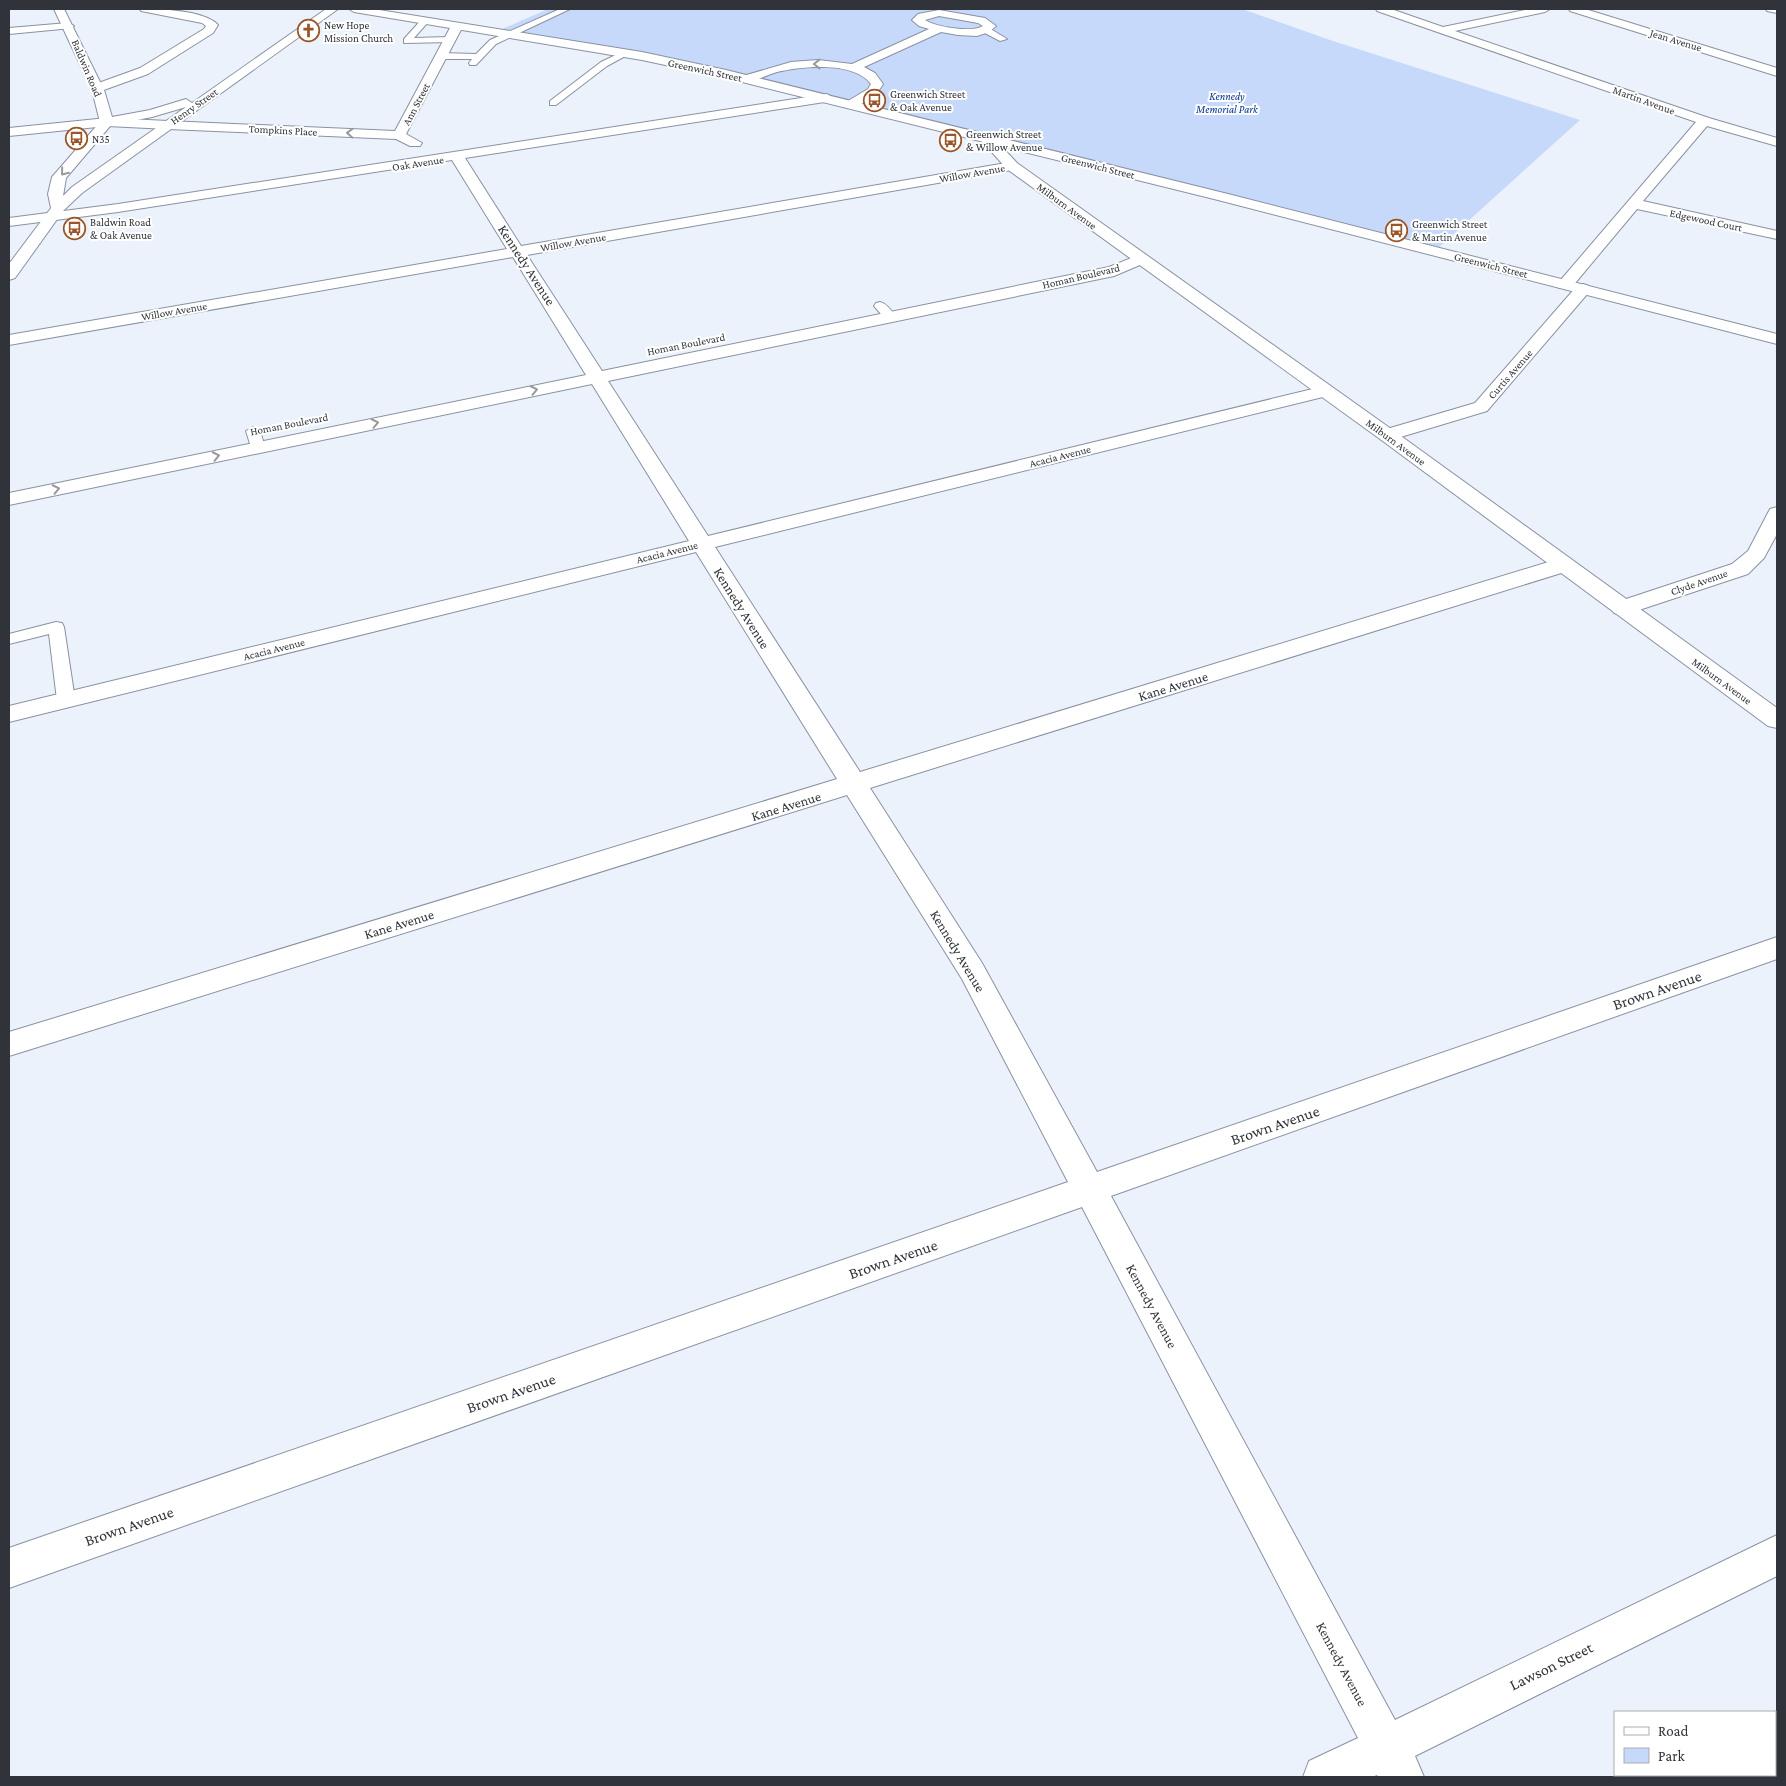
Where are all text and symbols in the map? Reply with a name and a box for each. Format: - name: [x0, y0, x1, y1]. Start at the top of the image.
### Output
- church icon: New Hope Mission Church: [296, 19, 320, 43]
- place label: New Hope Mission Church: [324, 19, 393, 44]
- street label: Jean Avenue: [1647, 26, 1704, 55]
- street label: Baldwin Road: [70, 38, 105, 99]
- street label: Greenwich Street: [667, 56, 743, 84]
- one-way arrow: [812, 59, 820, 69]
- street label: Ann Street: [400, 81, 432, 127]
- street label: Martin Avenue: [1611, 83, 1677, 117]
- street label: Henry Street: [168, 85, 221, 127]
- bus stop icon: Greenwich Street & Oak Avenue: [862, 88, 886, 112]
- place label: Greenwich Street & Oak Avenue: [890, 88, 966, 113]
- park label: Kennedy Memorial Park: [1195, 90, 1259, 115]
- street label: Tompkins Place: [248, 122, 318, 139]
- bus stop icon: N35: [64, 127, 88, 151]
- one-way arrow: [346, 128, 354, 138]
- bus stop icon: Greenwich Street & Willow Avenue: [938, 128, 962, 152]
- place label: Greenwich Street & Willow Avenue: [966, 128, 1042, 153]
- place label: N35: [92, 133, 110, 145]
- street label: Greenwich Street: [1060, 151, 1136, 181]
- street label: Oak Avenue: [391, 153, 445, 173]
- street label: Willow Avenue: [938, 161, 1006, 185]
- one-way arrow: [60, 166, 69, 175]
- street label: Milburn Avenue: [1035, 180, 1099, 232]
- street label: Edgewood Court: [1668, 206, 1744, 235]
- bus stop icon: Baldwin Road & Oak Avenue: [62, 216, 86, 240]
- place label: Baldwin Road & Oak Avenue: [90, 216, 152, 241]
- bus stop icon: Greenwich Street & Martin Avenue: [1384, 218, 1408, 242]
- place label: Greenwich Street & Martin Avenue: [1412, 218, 1488, 243]
- street label: Kennedy Avenue: [495, 222, 559, 308]
- street label: Willow Avenue: [539, 230, 607, 254]
- street label: Greenwich Street: [1453, 250, 1529, 280]
- street label: Homan Boulevard: [1041, 261, 1121, 291]
- street label: Willow Avenue: [140, 299, 208, 323]
- street label: Homan Boulevard: [646, 331, 726, 357]
- street label: Curtis Avenue: [1485, 347, 1535, 401]
- one-way arrow: [529, 385, 538, 396]
- street label: Homan Boulevard: [249, 411, 329, 437]
- street label: Milburn Avenue: [1364, 416, 1428, 468]
- one-way arrow: [370, 418, 379, 429]
- street label: Acacia Avenue: [1028, 443, 1092, 469]
- one-way arrow: [211, 451, 220, 462]
- one-way arrow: [52, 484, 61, 495]
- street label: Acacia Avenue: [635, 539, 699, 565]
- street label: Kennedy Avenue: [711, 564, 773, 652]
- street label: Clyde Avenue: [1669, 567, 1730, 598]
- street label: Acacia Avenue: [242, 636, 306, 662]
- street label: Milburn Avenue: [1690, 655, 1754, 707]
- street label: Kane Avenue: [1136, 668, 1210, 704]
- street label: Kane Avenue: [749, 788, 823, 824]
- street label: Kane Avenue: [362, 906, 436, 942]
- street label: Kennedy Avenue: [927, 907, 989, 995]
- street label: Brown Avenue: [1610, 967, 1704, 1013]
- street label: Brown Avenue: [1228, 1102, 1322, 1148]
- street label: Brown Avenue: [846, 1236, 940, 1282]
- street label: Kennedy Avenue: [1123, 1261, 1181, 1351]
- street label: Brown Avenue: [464, 1370, 558, 1416]
- street label: Brown Avenue: [82, 1503, 176, 1549]
- street label: Kennedy Avenue: [1313, 1619, 1371, 1709]
- street label: Lawson Street: [1507, 1638, 1596, 1693]
- legend: [1614, 1711, 1776, 1776]
- text: Road: [1658, 1723, 1689, 1739]
- text: Park: [1658, 1748, 1685, 1764]

